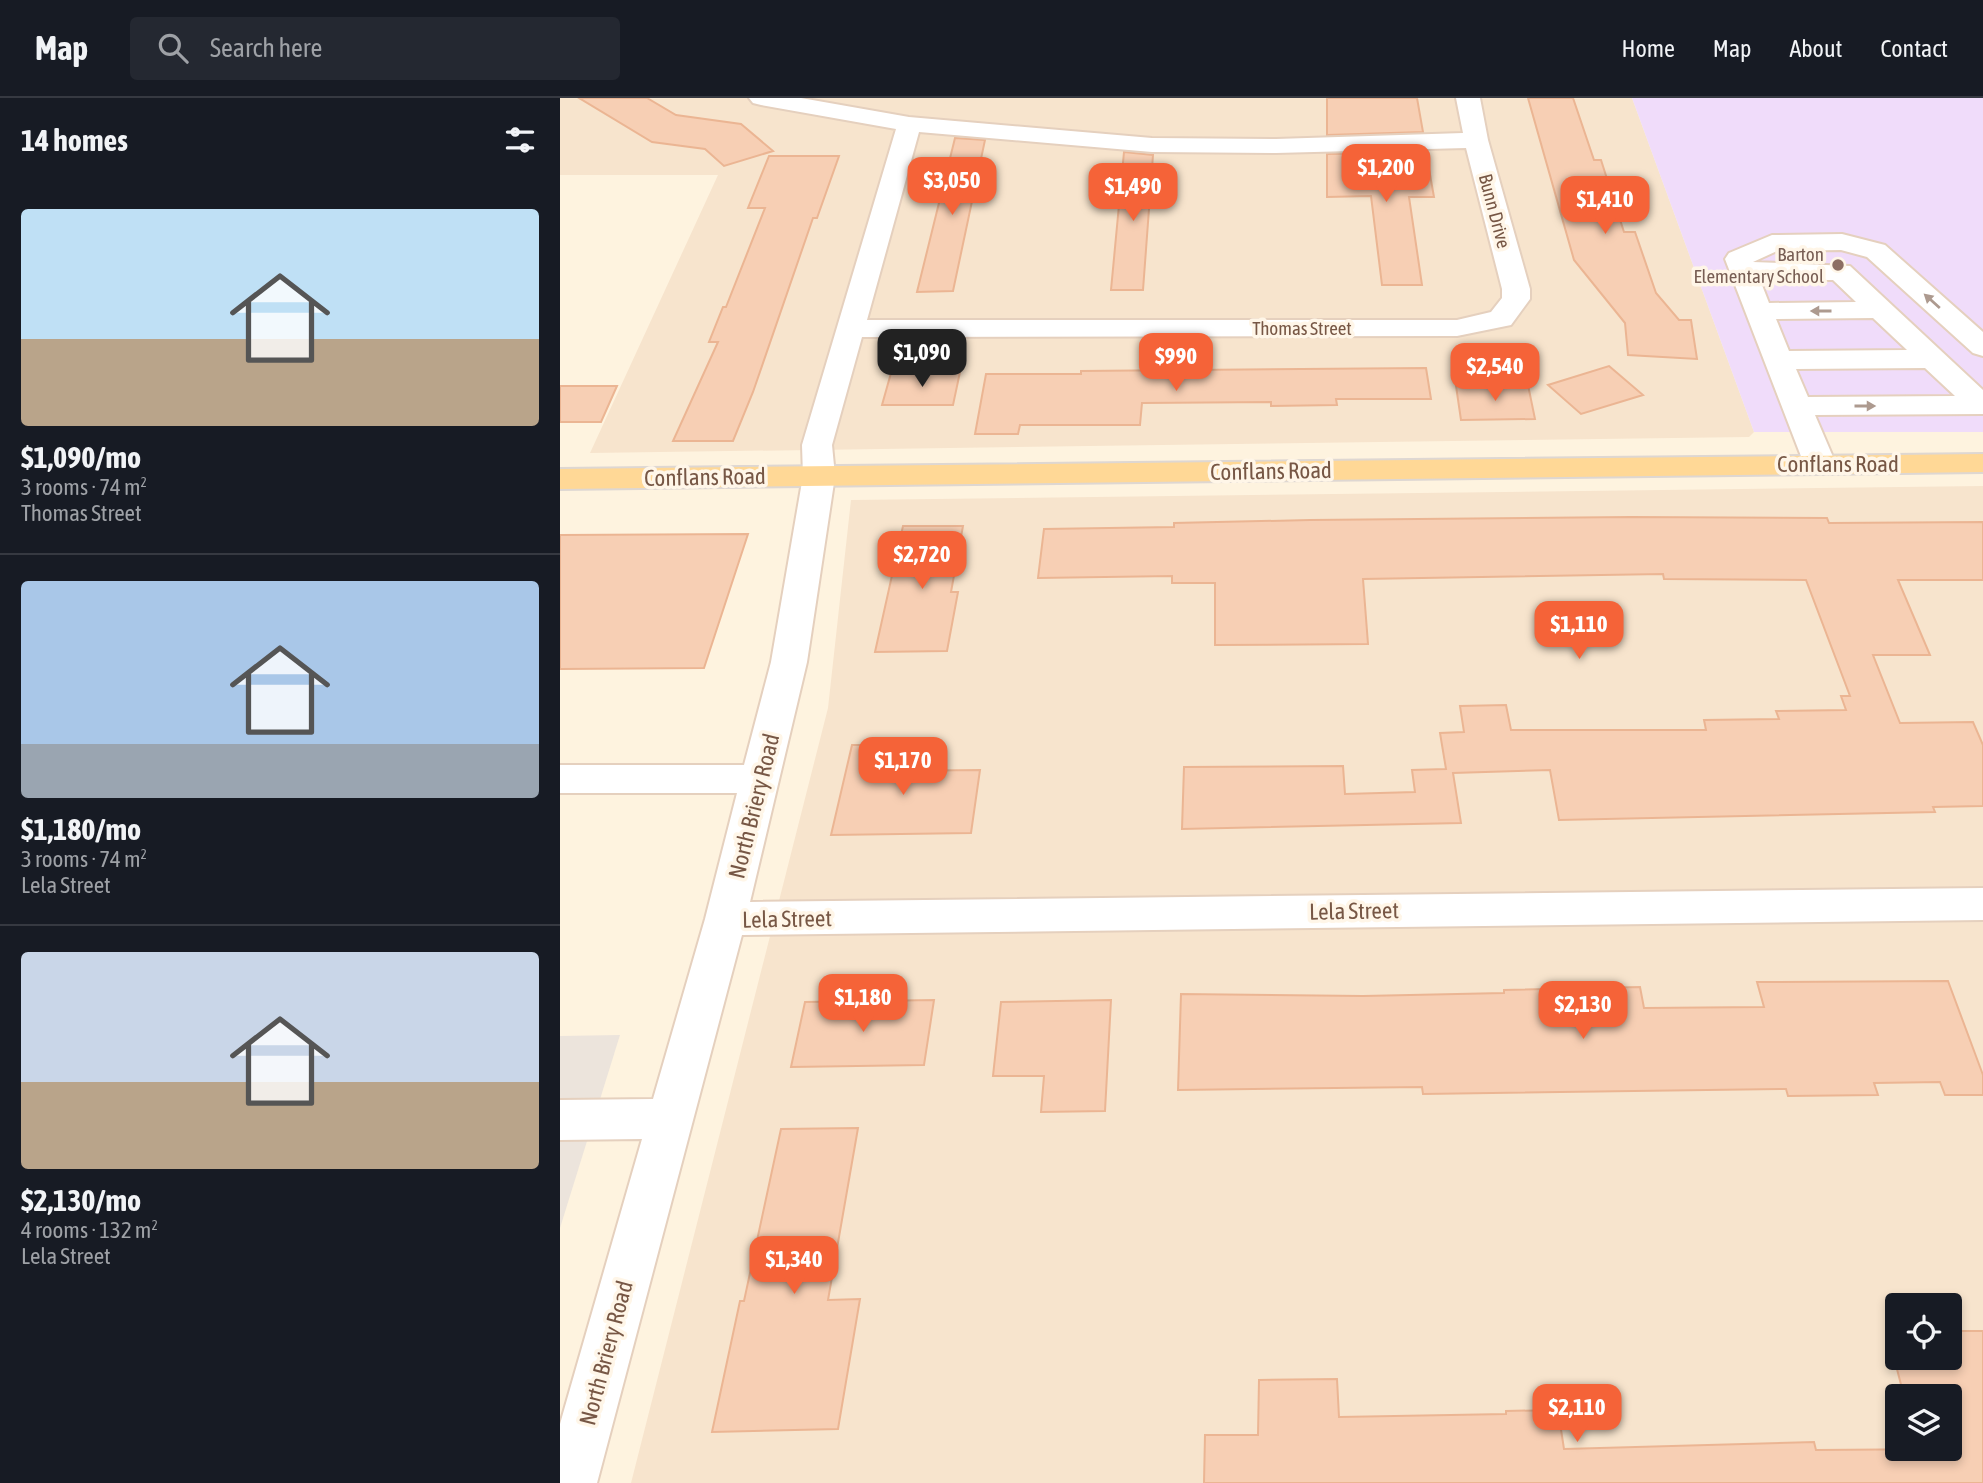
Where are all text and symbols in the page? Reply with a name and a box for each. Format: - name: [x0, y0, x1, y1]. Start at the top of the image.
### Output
- search box: [130, 17, 620, 80]
- text: Map: [35, 29, 88, 67]
- icon: search: [154, 29, 192, 67]
- text: Search here: [210, 33, 322, 63]
- text: Home: [1621, 35, 1675, 62]
- text: Map: [1713, 35, 1751, 62]
- text: About: [1789, 35, 1842, 62]
- text: Contact: [1880, 35, 1948, 62]
- icon: filters: [501, 121, 539, 159]
- text: 14 homes: [21, 123, 128, 157]
- pin: $1,200: [1329, 144, 1443, 204]
- text: $1,200: [1358, 154, 1415, 180]
- pin: $3,050: [895, 158, 1009, 217]
- pin: $1,490: [1076, 164, 1190, 223]
- text: $3,050: [924, 167, 981, 193]
- street label: Bunn Drive: [1475, 171, 1515, 251]
- text: $1,490: [1105, 173, 1162, 199]
- pin: $1,410: [1548, 176, 1662, 236]
- text: $1,410: [1577, 186, 1634, 212]
- place label: Barton Elementary School: [1693, 243, 1824, 287]
- icon: home: [217, 255, 343, 381]
- marker: Barton Elementary School: [1830, 257, 1846, 273]
- one-way arrow: [1923, 293, 1941, 309]
- one-way arrow: [1810, 305, 1832, 316]
- street label: Thomas Street: [1252, 317, 1352, 339]
- pin: $1,090: [865, 330, 979, 389]
- pin: $990: [1135, 334, 1217, 393]
- text: $1,090: [894, 339, 951, 365]
- text: $990: [1155, 343, 1197, 369]
- pin: $2,540: [1438, 344, 1552, 403]
- text: $2,540: [1467, 353, 1524, 379]
- one-way arrow: [1855, 400, 1877, 412]
- text: $1,090/mo: [21, 440, 141, 474]
- street label: Conflans Road: [1777, 451, 1899, 477]
- street label: Conflans Road: [1210, 457, 1332, 485]
- street label: Conflans Road: [644, 463, 766, 491]
- text: 3 rooms · 74 m²: [21, 474, 147, 500]
- text: Thomas Street: [21, 500, 142, 526]
- pin: $2,720: [865, 532, 979, 591]
- text: $2,720: [894, 541, 951, 567]
- pin: $1,110: [1522, 602, 1636, 661]
- text: $1,110: [1551, 611, 1608, 637]
- icon: home: [217, 627, 343, 753]
- street label: North Briery Road: [723, 731, 785, 881]
- pin: $1,170: [846, 738, 960, 797]
- text: $1,170: [875, 747, 932, 773]
- text: $1,180/mo: [21, 812, 141, 846]
- text: 3 rooms · 74 m²: [21, 846, 147, 872]
- text: Lela Street: [21, 872, 111, 898]
- street label: Lela Street: [1309, 897, 1399, 925]
- street label: Lela Street: [742, 905, 832, 933]
- pin: $1,180: [806, 974, 920, 1034]
- pin: $2,130: [1526, 982, 1640, 1041]
- text: $1,180: [835, 984, 892, 1010]
- text: $2,130: [1555, 991, 1612, 1017]
- icon: home: [217, 998, 343, 1124]
- text: $2,130/mo: [21, 1183, 141, 1217]
- text: 4 rooms · 132 m²: [21, 1217, 158, 1243]
- pin: $1,340: [737, 1236, 851, 1296]
- text: Lela Street: [21, 1243, 111, 1269]
- text: $1,340: [766, 1246, 823, 1272]
- street label: North Briery Road: [574, 1278, 638, 1428]
- map controls: [1885, 1293, 1962, 1461]
- button: locate: [1885, 1293, 1962, 1370]
- pin: $2,110: [1520, 1384, 1634, 1444]
- button: layers: [1885, 1384, 1962, 1461]
- text: $2,110: [1549, 1394, 1606, 1420]

